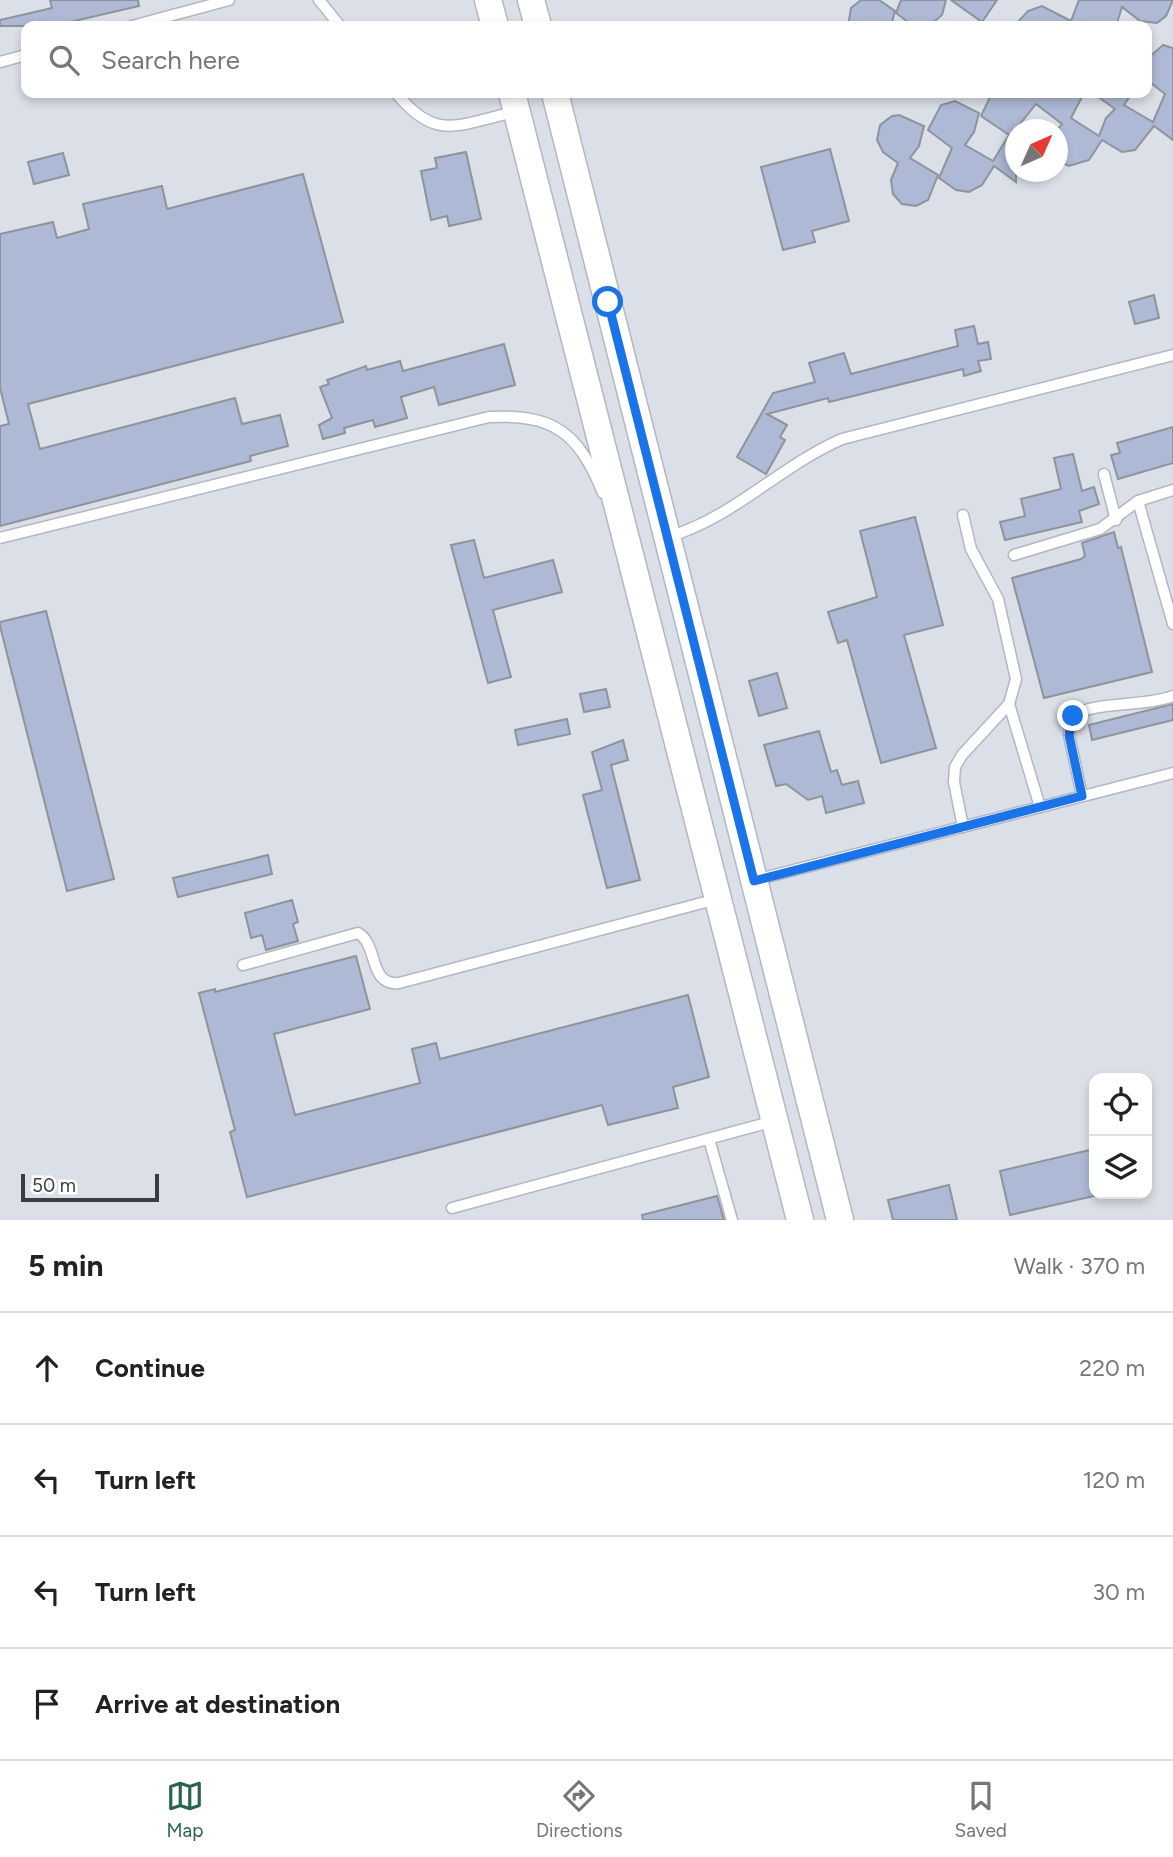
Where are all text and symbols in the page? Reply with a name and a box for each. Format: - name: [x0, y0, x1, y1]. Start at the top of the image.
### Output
- search box: [21, 21, 1152, 98]
- icon: search: [45, 41, 83, 79]
- text: Search here: [101, 44, 240, 76]
- north arrow: [1005, 119, 1068, 182]
- route start: [592, 286, 623, 317]
- route end: [1057, 700, 1088, 731]
- map controls: [1089, 1073, 1152, 1199]
- button: locate: [1089, 1073, 1152, 1136]
- button: layers: [1089, 1136, 1152, 1199]
- scale bar: [21, 1171, 159, 1203]
- text: 50 m: [32, 1174, 76, 1197]
- text: 5 min: [28, 1247, 104, 1284]
- text: Walk · 370 m: [1014, 1252, 1145, 1280]
- icon: ahead: [28, 1349, 66, 1387]
- text: Continue: [95, 1352, 205, 1384]
- text: 220 m: [1079, 1354, 1145, 1382]
- icon: left: [28, 1461, 66, 1499]
- text: Turn left: [95, 1464, 196, 1496]
- text: 120 m: [1083, 1466, 1145, 1494]
- icon: left: [28, 1573, 66, 1611]
- text: Turn left: [95, 1576, 196, 1608]
- text: 30 m: [1092, 1578, 1145, 1606]
- icon: arrive: [28, 1685, 66, 1723]
- text: Arrive at destination: [95, 1688, 340, 1720]
- tab: Map: [166, 1777, 204, 1842]
- tab: Directions: [536, 1777, 623, 1842]
- tab: Saved: [955, 1777, 1007, 1842]

